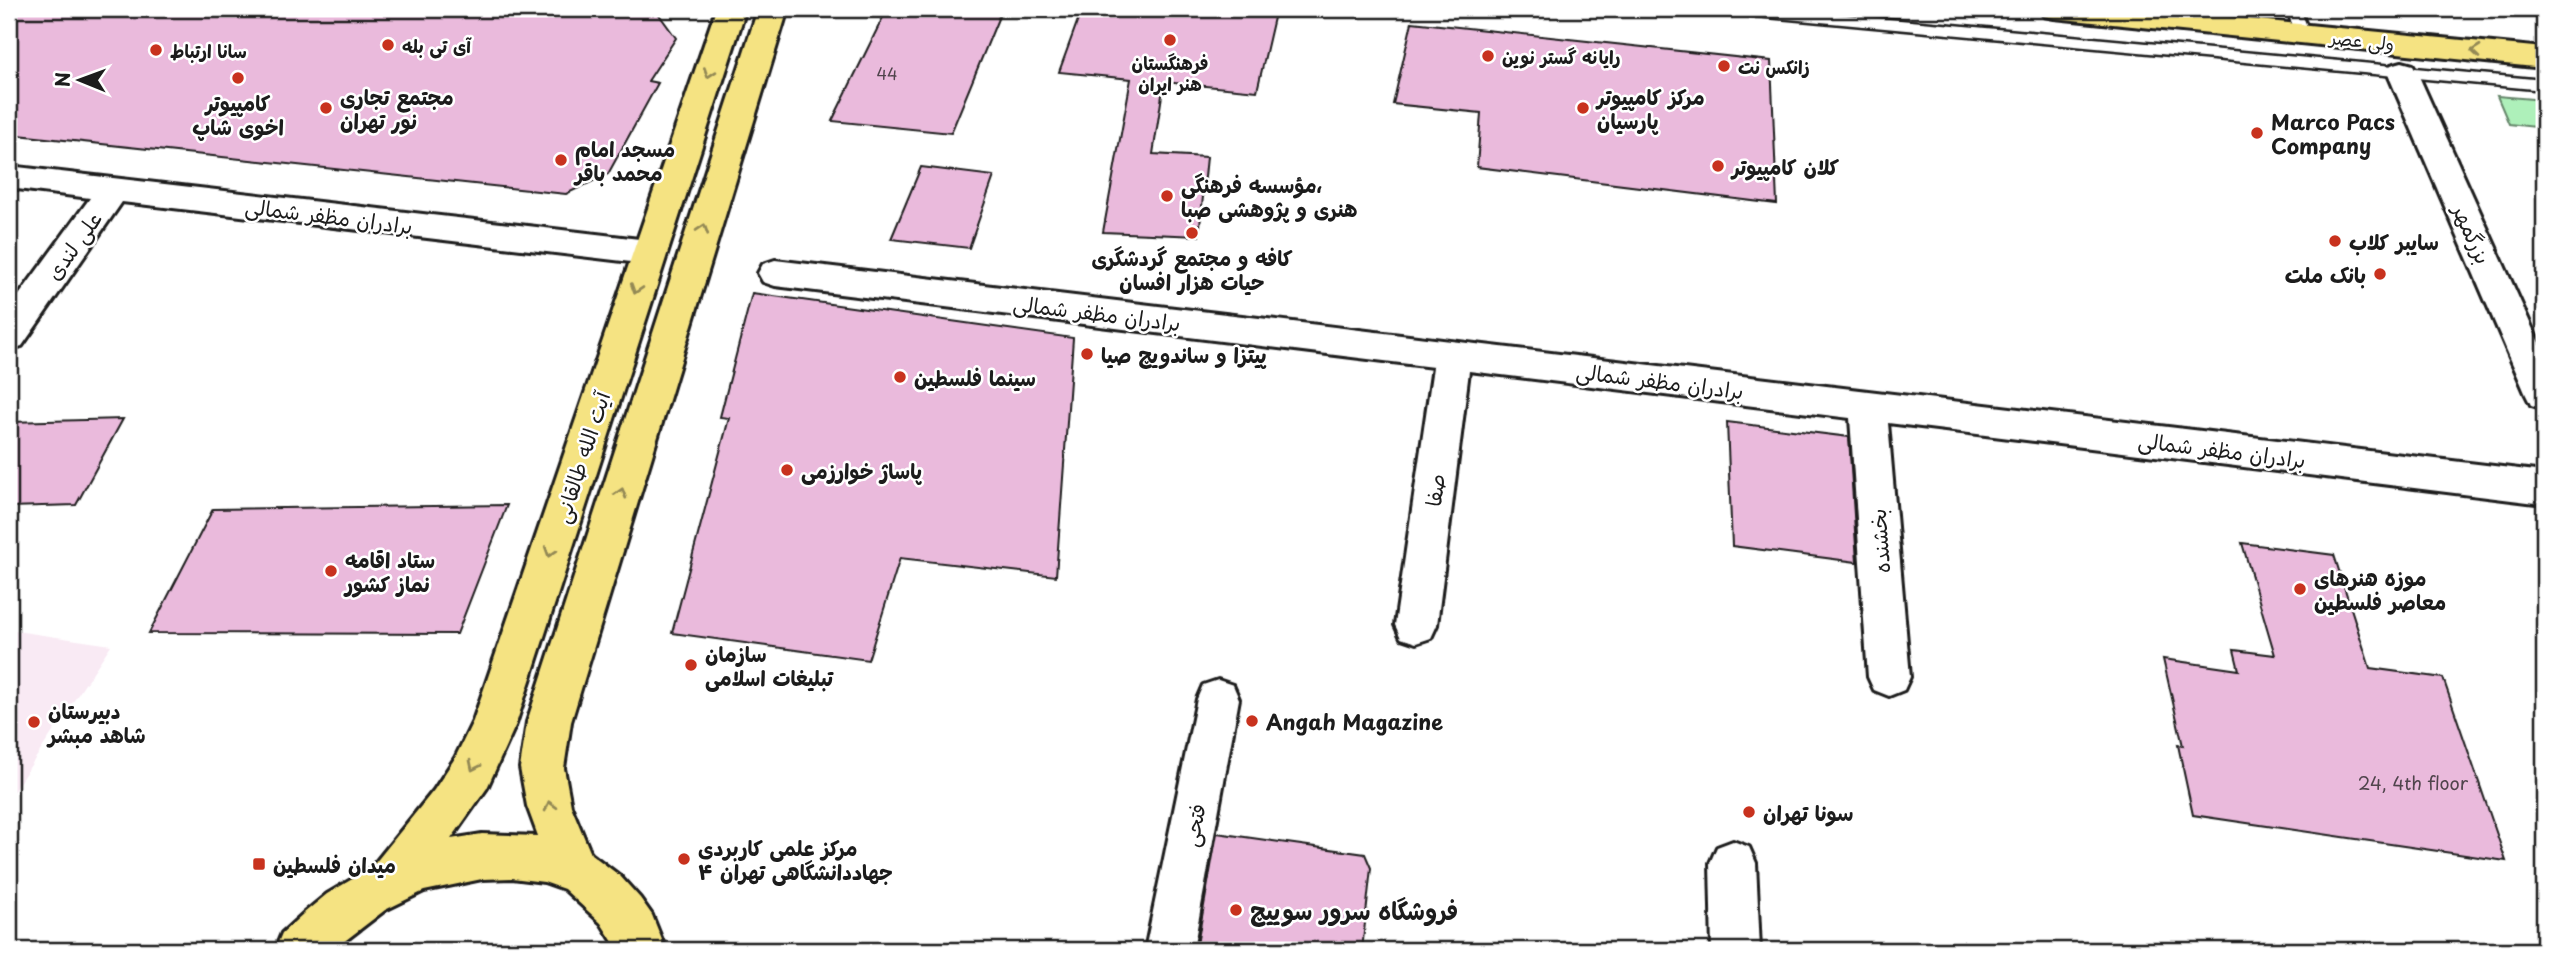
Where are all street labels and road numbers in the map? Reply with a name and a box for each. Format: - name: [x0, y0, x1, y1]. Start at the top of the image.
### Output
- street label: ولی عصر: [2326, 23, 2396, 57]
- street label: برادران مظفر شمالی: [243, 189, 415, 241]
- street label: بزرگمهر: [2445, 197, 2500, 269]
- street label: علی لندی: [37, 204, 109, 286]
- street label: برادران مظفر شمالی: [1011, 286, 1183, 338]
- street label: برادران مظفر شمالی: [1574, 354, 1746, 406]
- street label: آیت الله طالقانی: [545, 386, 618, 527]
- street label: برادران مظفر شمالی: [2136, 423, 2308, 475]
- street label: صفا: [1416, 472, 1452, 508]
- street label: بخشنده: [1861, 508, 1897, 574]
- street label: فتحی: [1173, 801, 1213, 849]

